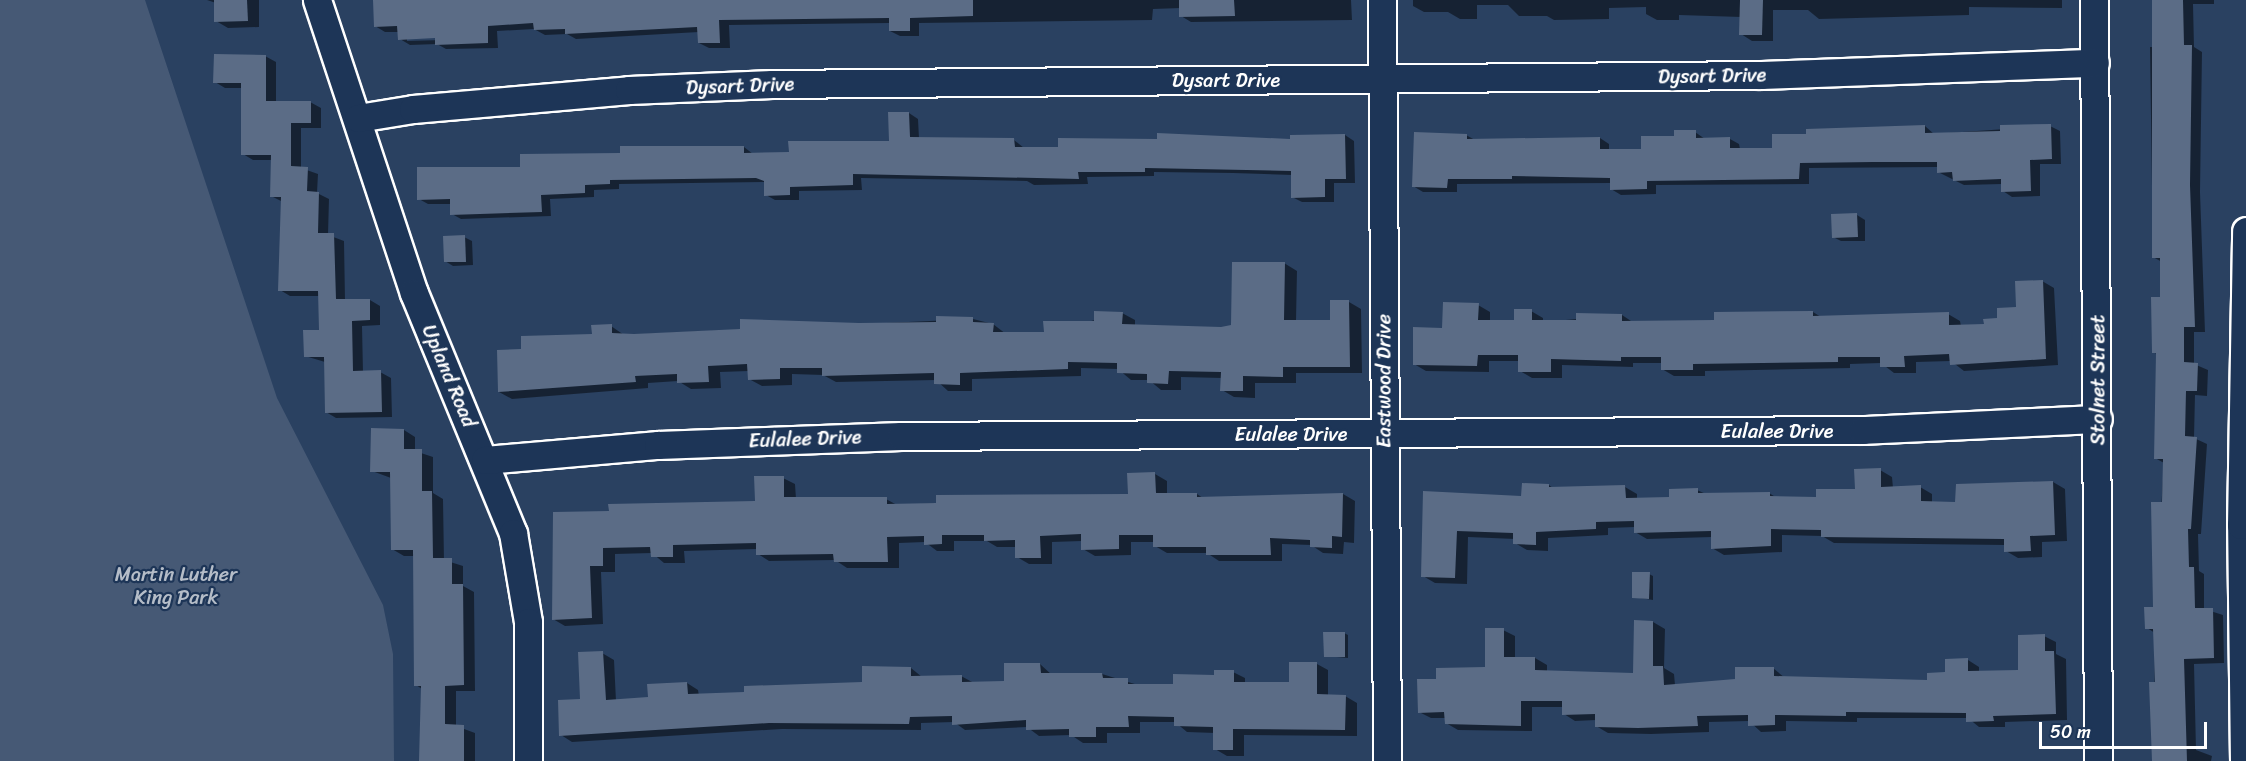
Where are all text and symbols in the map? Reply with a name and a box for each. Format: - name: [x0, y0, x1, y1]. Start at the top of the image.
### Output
- street label: Dysart Drive: [1657, 63, 1767, 89]
- street label: Dysart Drive: [1172, 68, 1280, 92]
- street label: Dysart Drive: [685, 72, 795, 100]
- street label: Eastwood Drive: [1372, 314, 1396, 448]
- street label: Stolnet Street: [2086, 315, 2110, 445]
- street label: Upland Road: [417, 321, 481, 431]
- street label: Eulalee Drive: [1720, 419, 1834, 443]
- street label: Eulalee Drive: [1234, 422, 1348, 446]
- street label: Eulalee Drive: [748, 425, 862, 453]
- park label: Martin Luther King Park: [115, 562, 237, 609]
- scale bar: [2042, 710, 2210, 748]
- text: 50 m: [2050, 716, 2091, 748]

